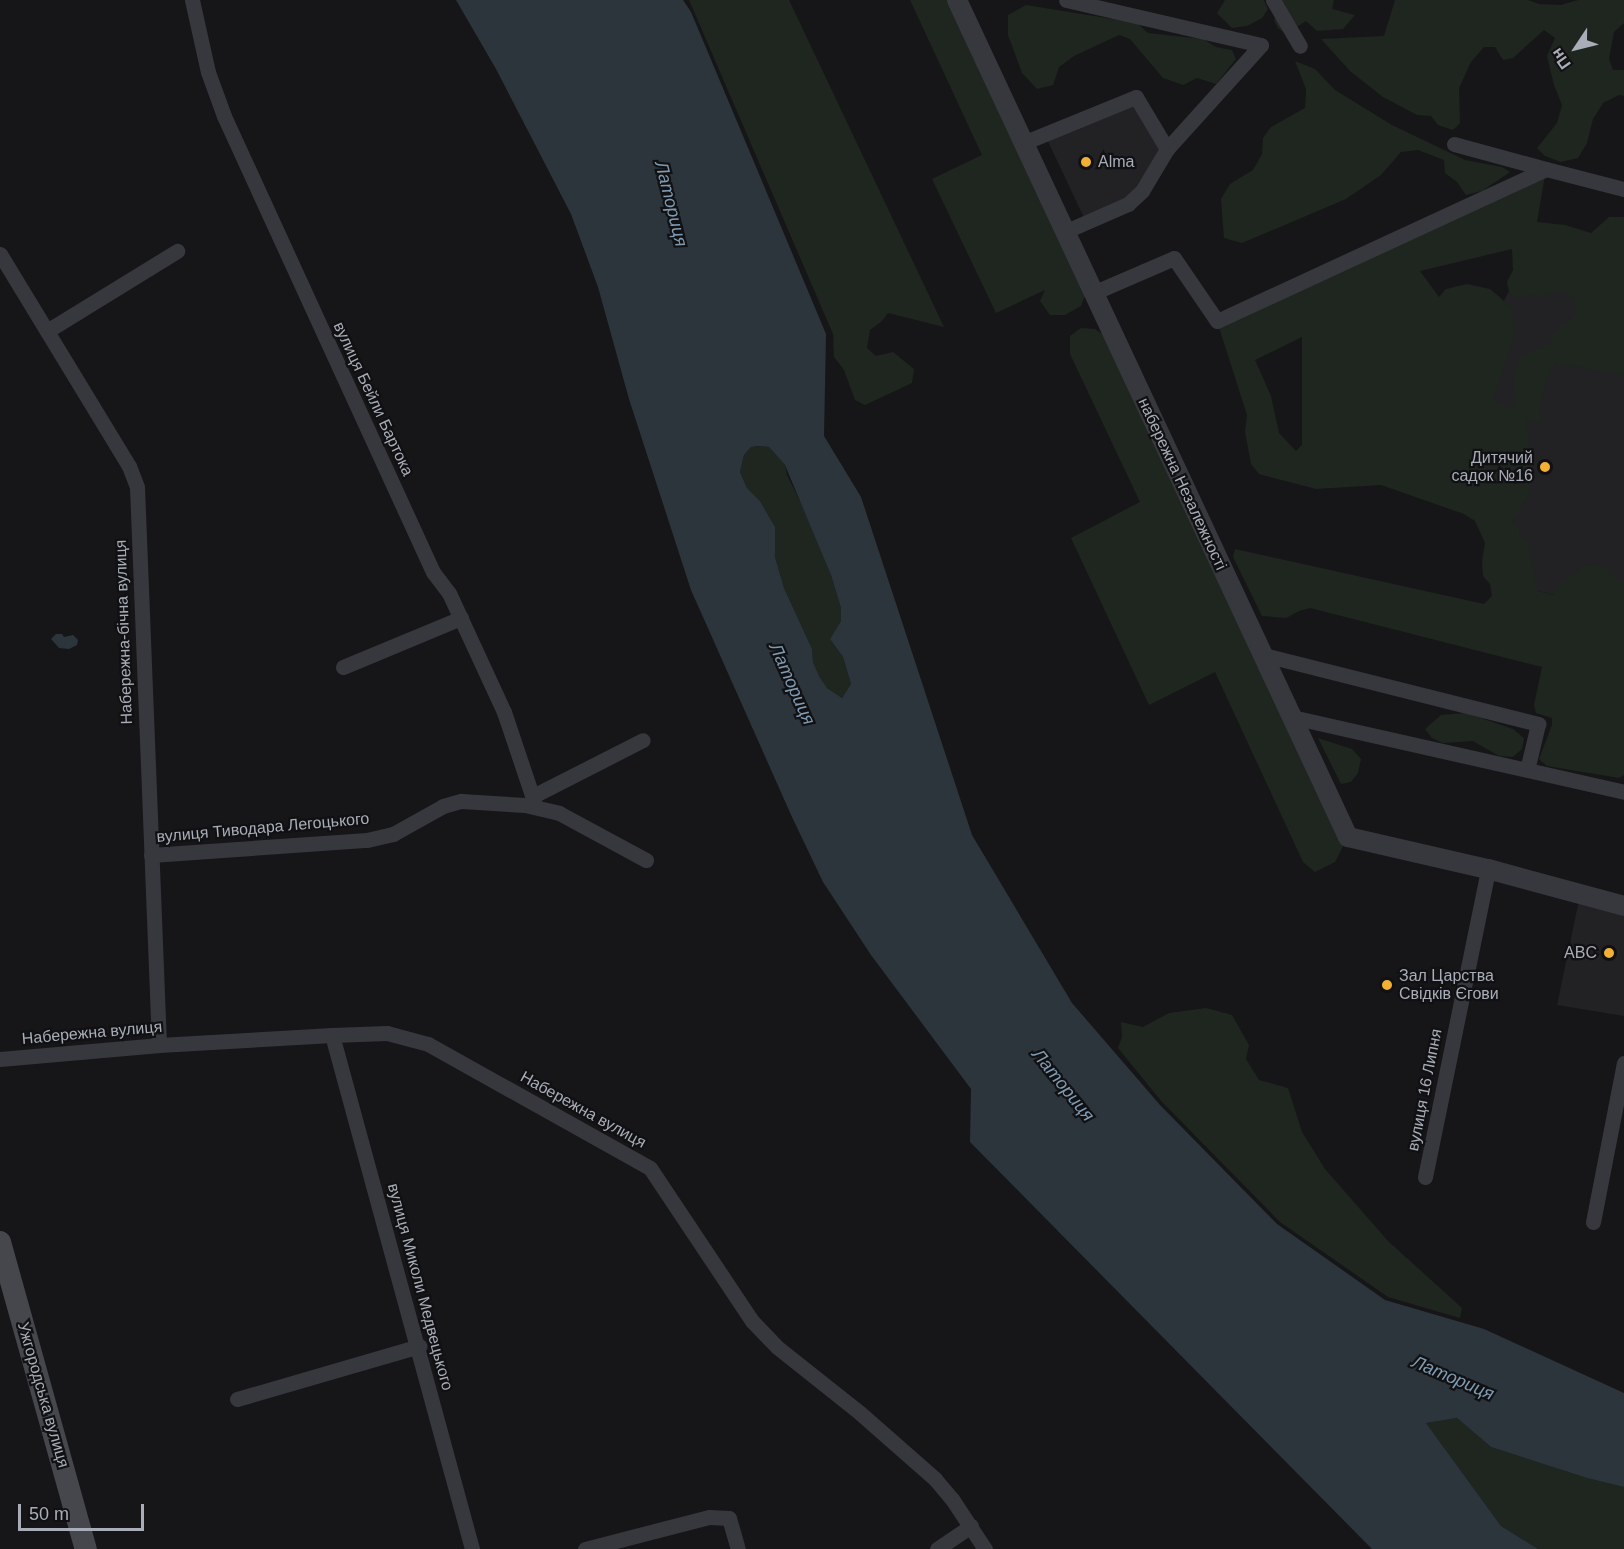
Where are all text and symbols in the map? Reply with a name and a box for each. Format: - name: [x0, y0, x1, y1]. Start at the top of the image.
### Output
- north arrow: [1546, 18, 1606, 78]
- text: Пн: [1548, 45, 1574, 72]
- place label: Alma: [1098, 152, 1134, 172]
- marker: Alma: [1079, 155, 1093, 169]
- water label: Латориця: [650, 159, 692, 249]
- street label: вулиця Бейли Бартока: [329, 319, 417, 479]
- street label: набережна Незалежності: [1134, 395, 1230, 573]
- place label: Дитячий садок №16: [1451, 448, 1533, 486]
- marker: Дитячий садок №16: [1538, 460, 1552, 474]
- street label: Набережна-бічна вулиця: [111, 539, 137, 725]
- water label: Латориця: [764, 640, 820, 728]
- street label: вулиця Тиводара Легоцького: [156, 809, 370, 847]
- place label: ABC: [1564, 943, 1597, 963]
- marker: ABC: [1602, 946, 1616, 960]
- place label: Зал Царства Свідків Єгови: [1399, 966, 1499, 1004]
- marker: Зал Царства Свідків Єгови: [1380, 978, 1394, 992]
- street label: Набережна вулиця: [21, 1017, 163, 1049]
- street label: вулиця 16 Липня: [1404, 1027, 1446, 1153]
- water label: Латориця: [1027, 1044, 1099, 1126]
- street label: Набережна вулиця: [517, 1067, 649, 1153]
- street label: вулиця Миколи Медвецького: [383, 1181, 457, 1393]
- street label: Ужгородська вулиця: [13, 1320, 73, 1470]
- water label: Латориця: [1409, 1351, 1497, 1405]
- scale bar: [21, 1492, 147, 1530]
- text: 50 m: [29, 1504, 69, 1524]

